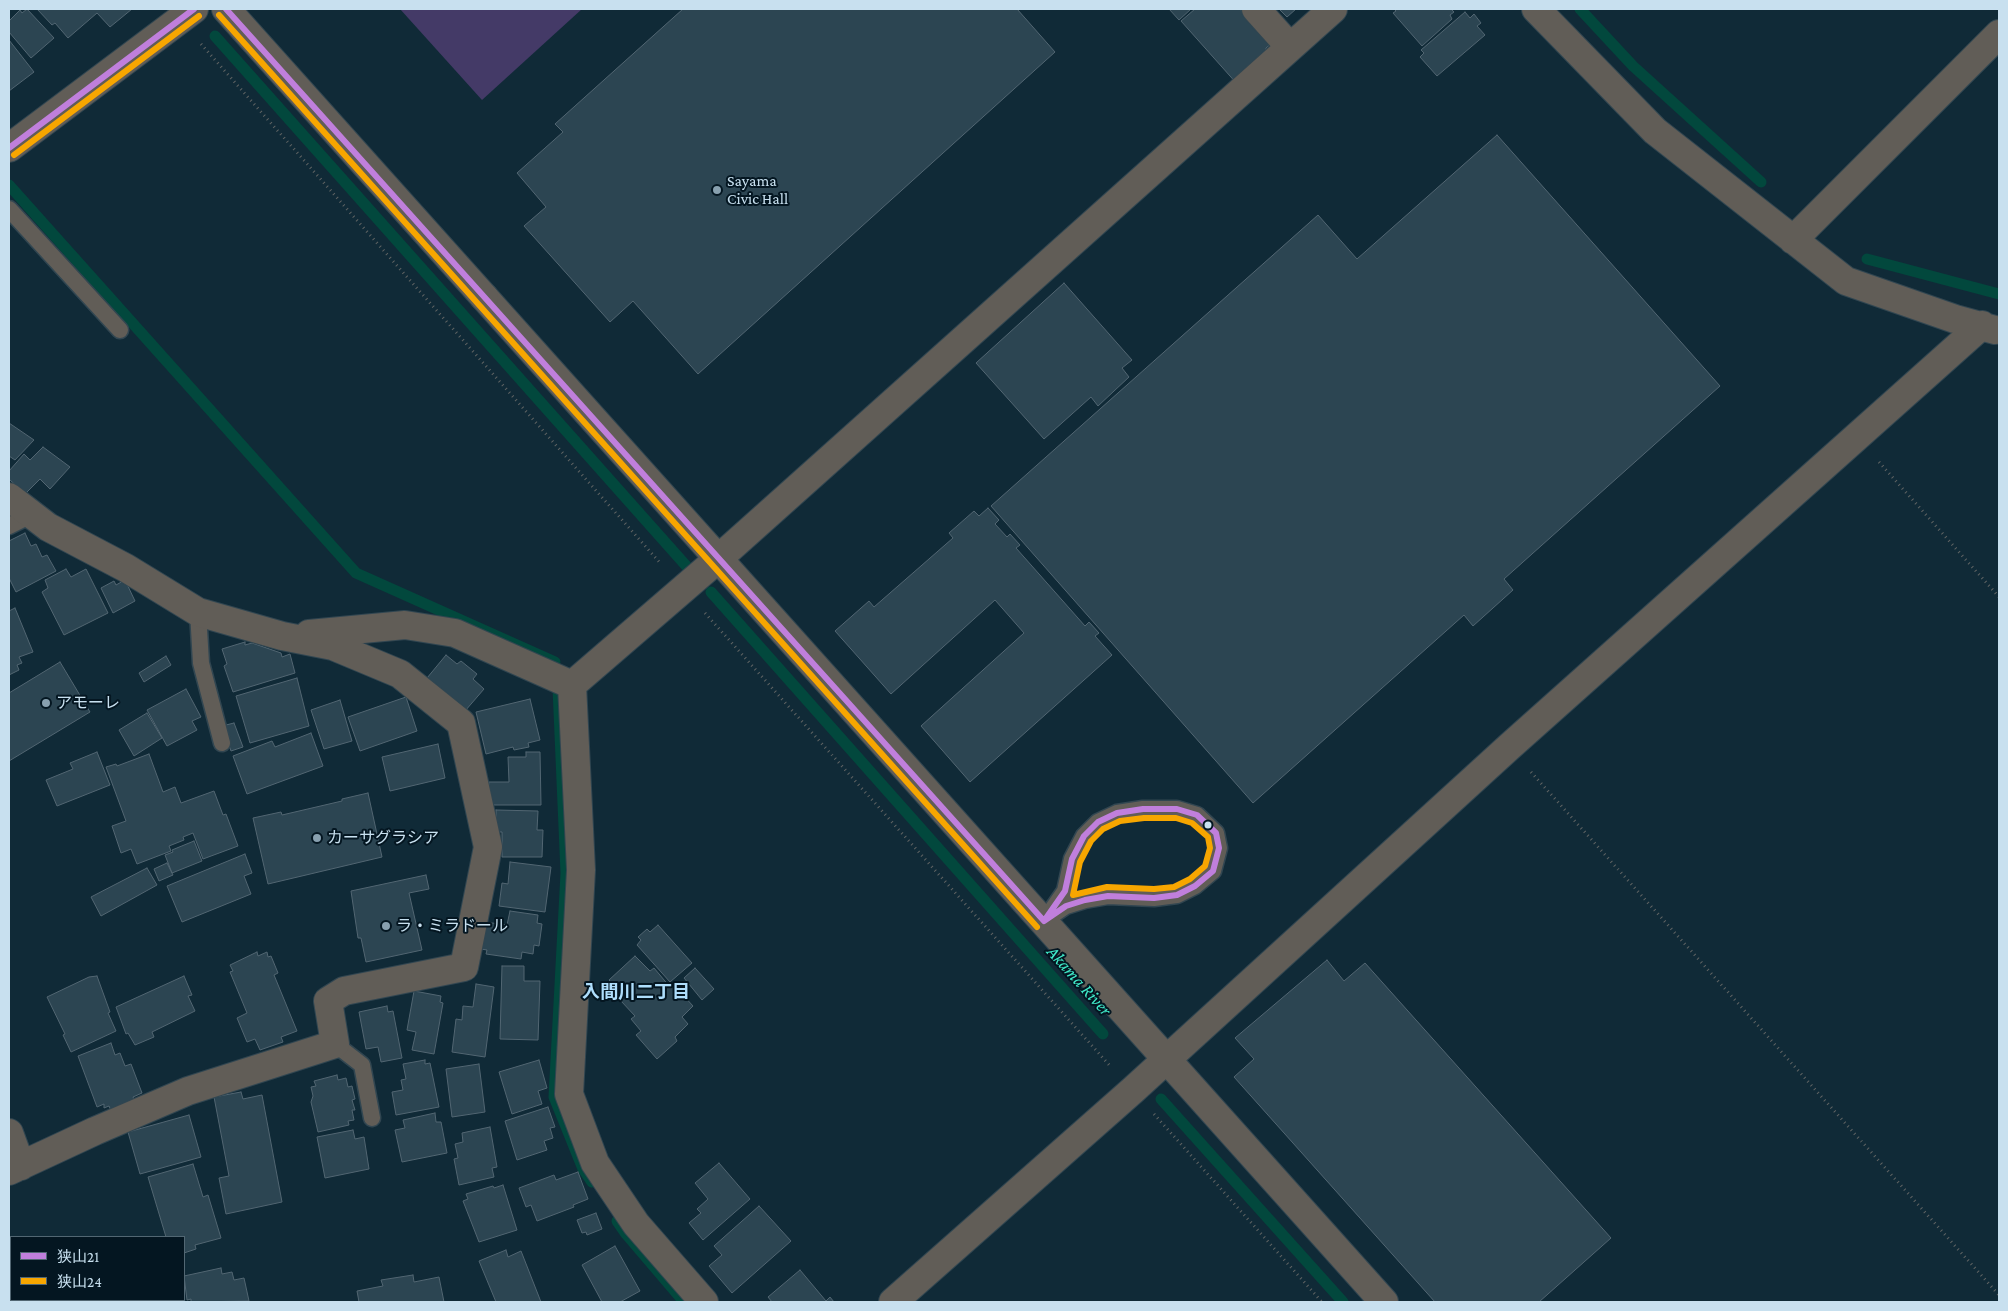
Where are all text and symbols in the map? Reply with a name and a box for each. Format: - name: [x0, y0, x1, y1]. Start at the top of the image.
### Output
- place label: Sayama Civic Hall: [727, 171, 788, 209]
- marker: Sayama Civic Hall: [711, 184, 723, 196]
- place label: アモーレ: [56, 693, 120, 713]
- marker: アモーレ: [40, 697, 52, 709]
- unlabelled marker: [1203, 820, 1213, 830]
- place label: カーサグラシア: [327, 828, 439, 848]
- marker: カーサグラシア: [311, 832, 323, 844]
- place label: ラ・ミラドール: [396, 916, 508, 936]
- marker: ラ・ミラドール: [380, 920, 392, 932]
- water label: Akama River: [1042, 942, 1116, 1020]
- district label: 入間川二丁目: [582, 981, 690, 1003]
- legend: [10, 1236, 185, 1301]
- text: 狭山21: [57, 1249, 99, 1265]
- text: 狭山24: [57, 1274, 102, 1290]

